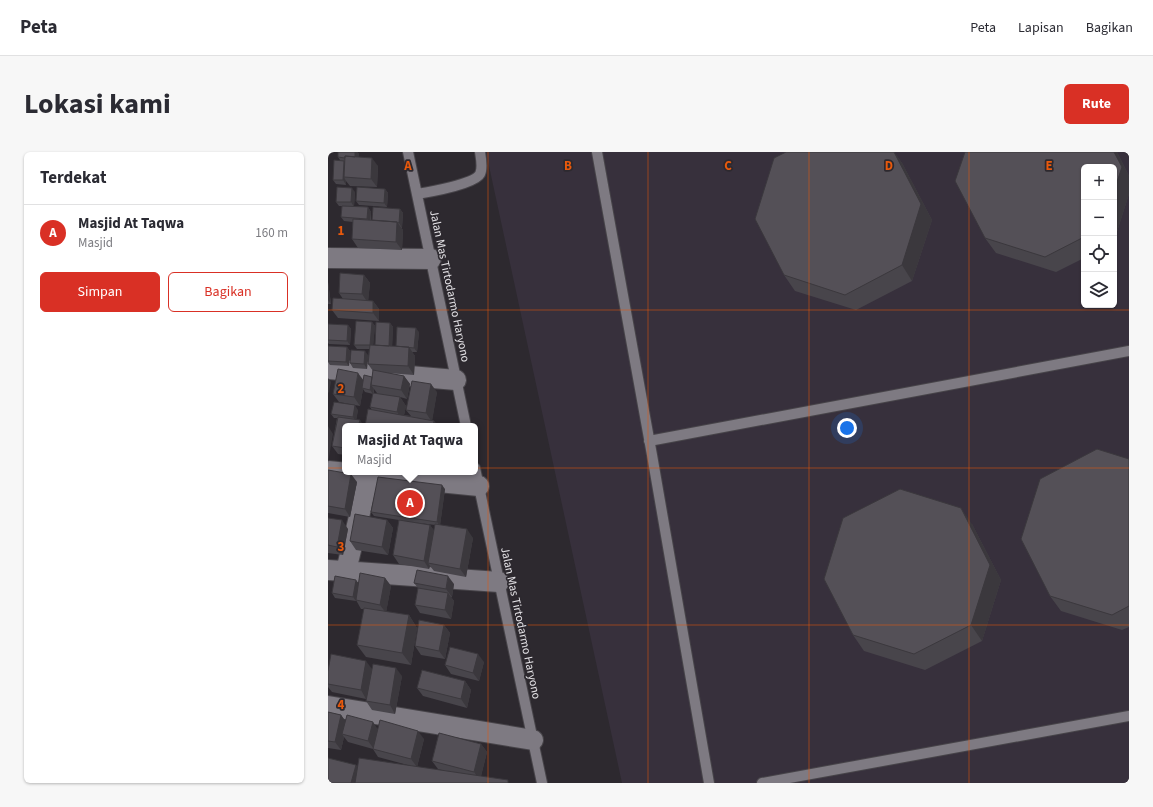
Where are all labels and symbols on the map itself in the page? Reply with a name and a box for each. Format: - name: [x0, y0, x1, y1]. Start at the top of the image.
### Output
- text: A: [403, 157, 412, 175]
- text: B: [564, 157, 572, 175]
- text: C: [724, 157, 732, 175]
- text: D: [885, 157, 893, 175]
- text: E: [1045, 157, 1053, 175]
- street label: Jalan Mas Tirtodarmo Haryono: [425, 208, 474, 364]
- text: 1: [338, 222, 345, 240]
- text: 2: [338, 380, 345, 398]
- your location: [837, 418, 857, 438]
- pin: A: [397, 488, 423, 518]
- text: 3: [338, 538, 345, 556]
- street label: Jalan Mas Tirtodarmo Haryono: [496, 545, 545, 701]
- text: 4: [338, 696, 345, 714]

